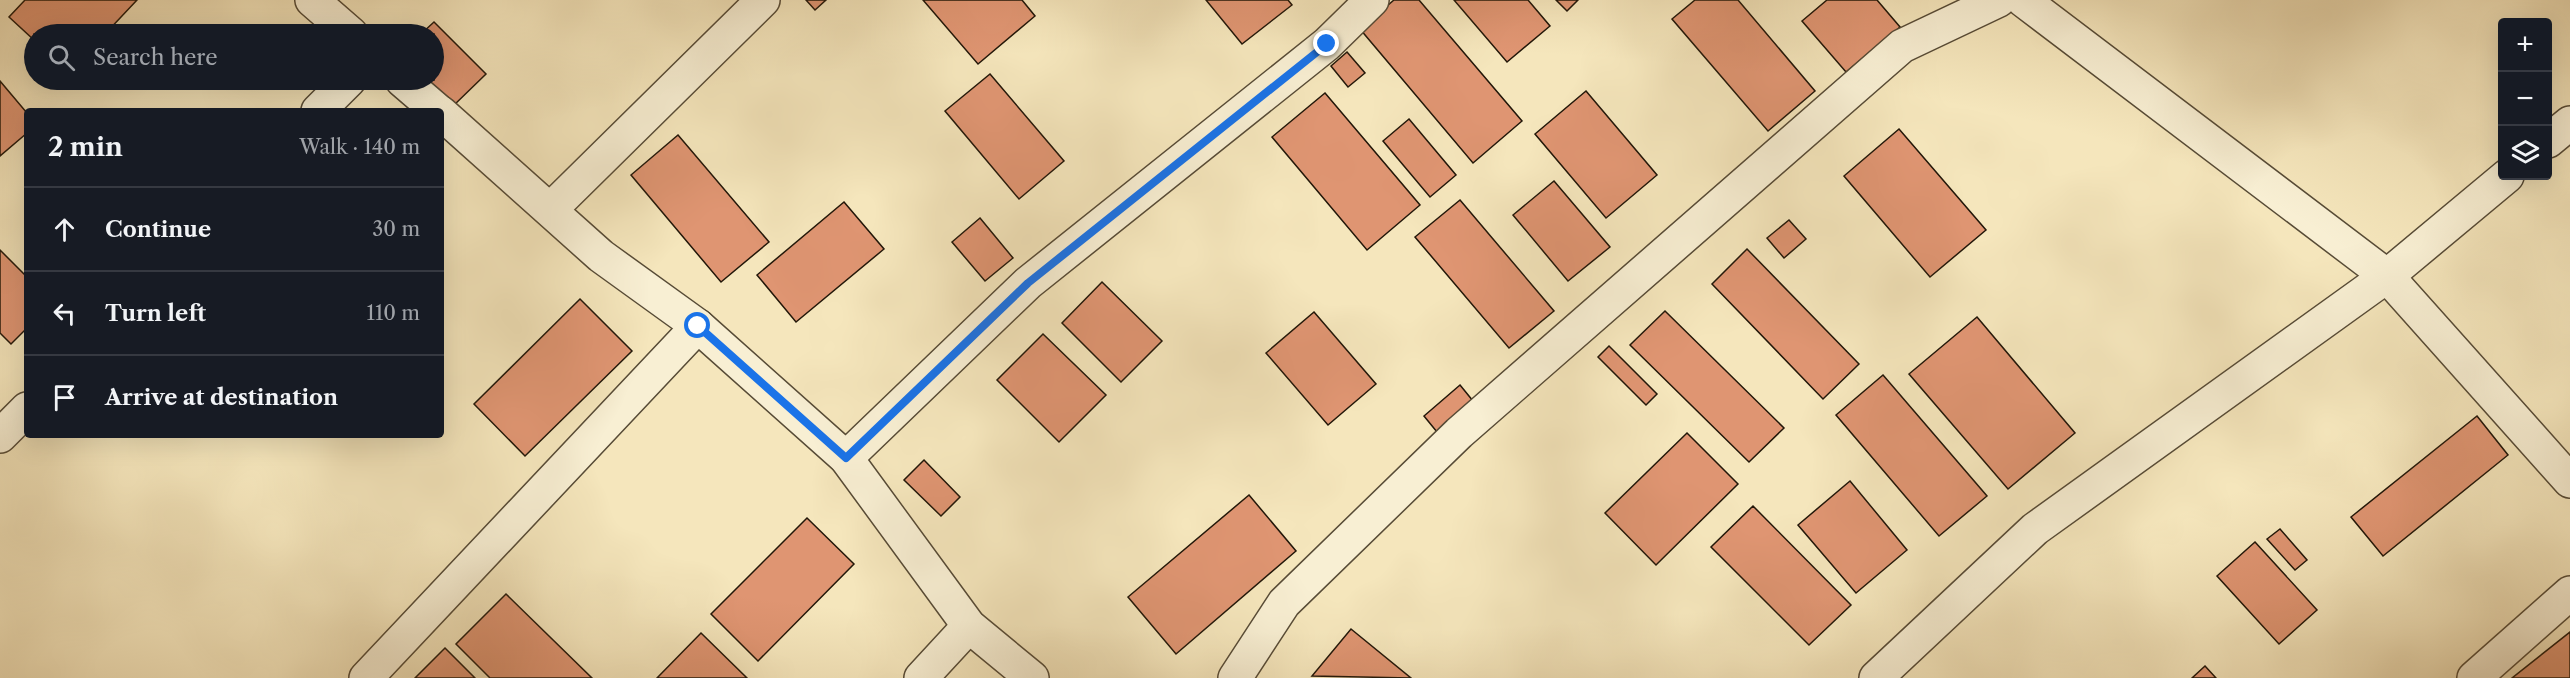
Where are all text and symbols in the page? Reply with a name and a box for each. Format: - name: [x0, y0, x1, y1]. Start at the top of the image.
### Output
- map controls: [2498, 18, 2552, 180]
- button: +: [2498, 18, 2552, 72]
- search box: [24, 24, 444, 90]
- route end: [1313, 30, 1339, 56]
- icon: search: [45, 41, 78, 74]
- text: Search here: [93, 44, 218, 71]
- button: −: [2498, 72, 2552, 126]
- button: layers: [2498, 126, 2552, 180]
- text: 2 min: [48, 131, 123, 163]
- text: Walk · 140 m: [299, 135, 420, 159]
- icon: ahead: [48, 213, 81, 246]
- text: Continue: [105, 216, 211, 243]
- text: 30 m: [372, 217, 420, 241]
- icon: left: [48, 297, 81, 330]
- text: Turn left: [105, 300, 206, 327]
- text: 110 m: [367, 301, 420, 325]
- route start: [684, 312, 710, 338]
- icon: arrive: [48, 381, 81, 414]
- text: Arrive at destination: [105, 384, 338, 411]

